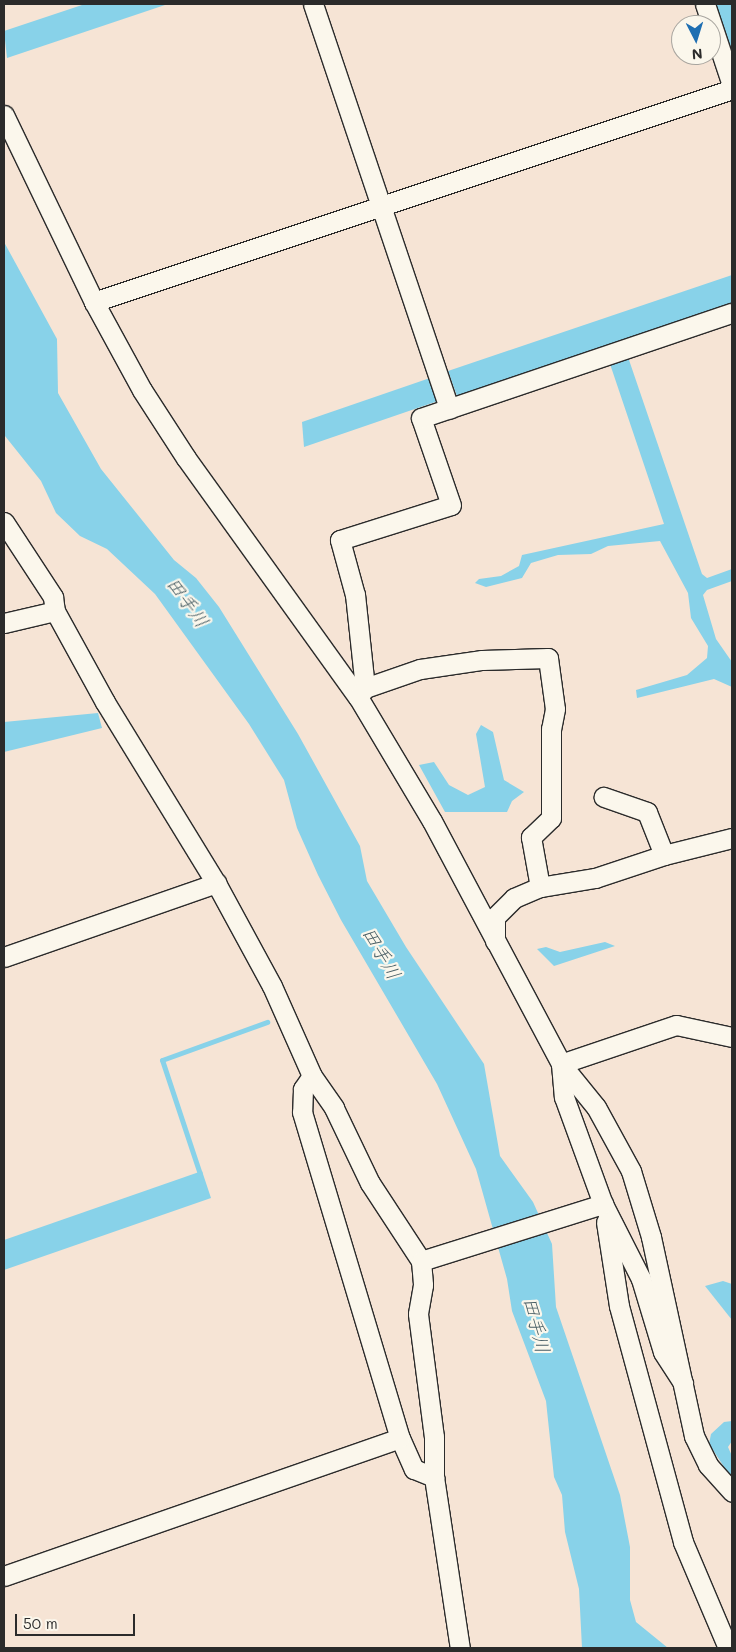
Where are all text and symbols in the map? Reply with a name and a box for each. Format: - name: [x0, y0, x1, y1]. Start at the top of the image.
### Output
- north arrow: [671, 15, 721, 65]
- text: N: [691, 45, 703, 64]
- water label: 田手川: [162, 572, 214, 632]
- water label: 田手川: [358, 923, 406, 983]
- water label: 田手川: [519, 1295, 555, 1355]
- scale bar: [18, 1604, 138, 1636]
- text: 50 m: [23, 1613, 58, 1633]

